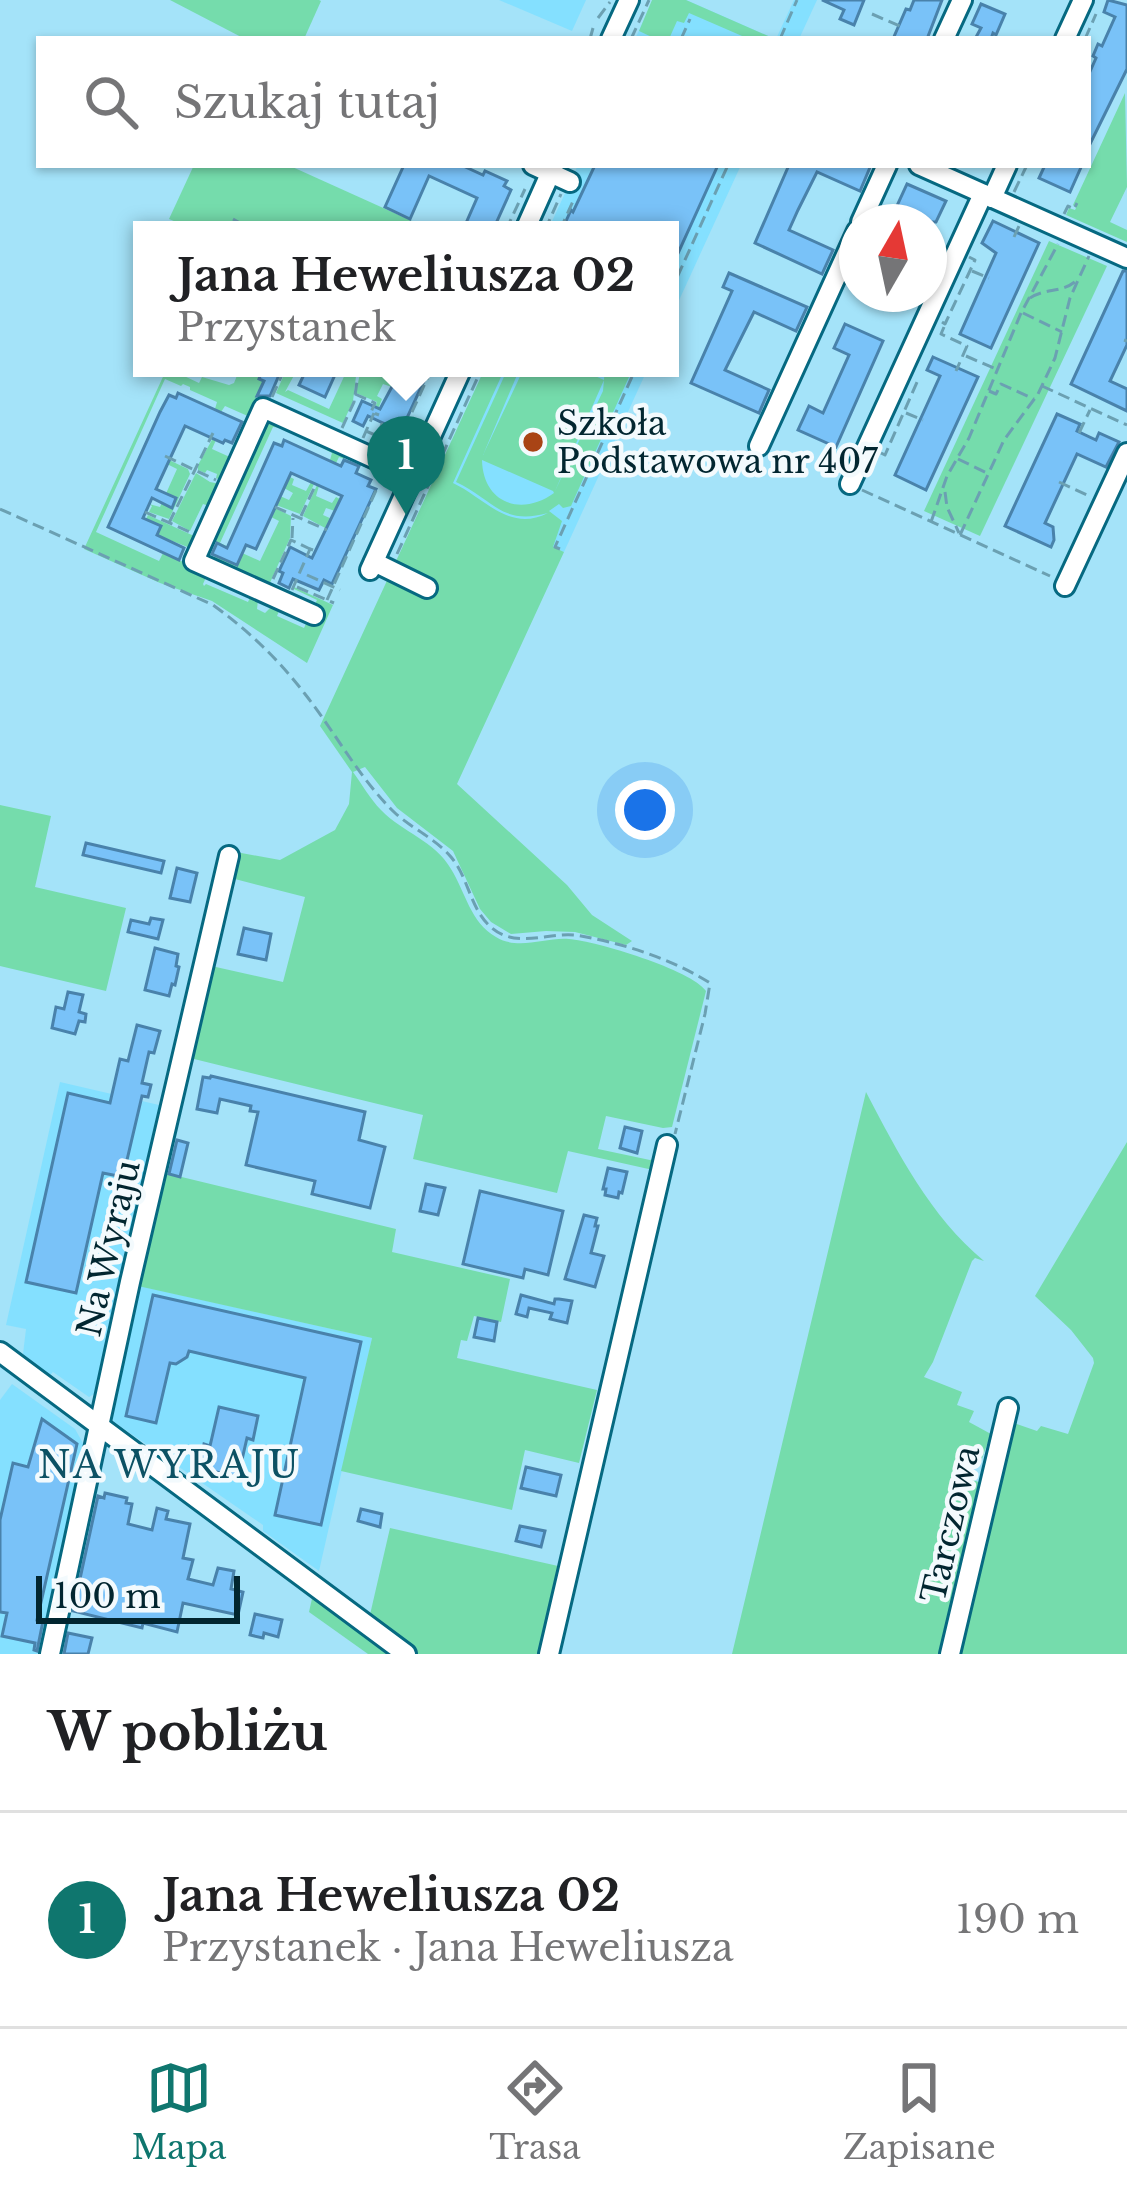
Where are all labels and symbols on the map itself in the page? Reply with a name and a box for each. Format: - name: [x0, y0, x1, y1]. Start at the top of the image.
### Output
- north arrow: [839, 204, 947, 312]
- place label: Szkoła Podstawowa nr 407: [557, 403, 878, 482]
- pin: 1: [367, 416, 445, 515]
- marker: Szkoła Podstawowa nr 407: [520, 429, 546, 455]
- your location: [615, 780, 675, 840]
- street label: Na Wyraju: [68, 1156, 149, 1340]
- street label: Tarczowa: [913, 1441, 989, 1607]
- district label: NA WYRAJU: [38, 1443, 302, 1488]
- scale bar: [36, 1570, 240, 1623]

